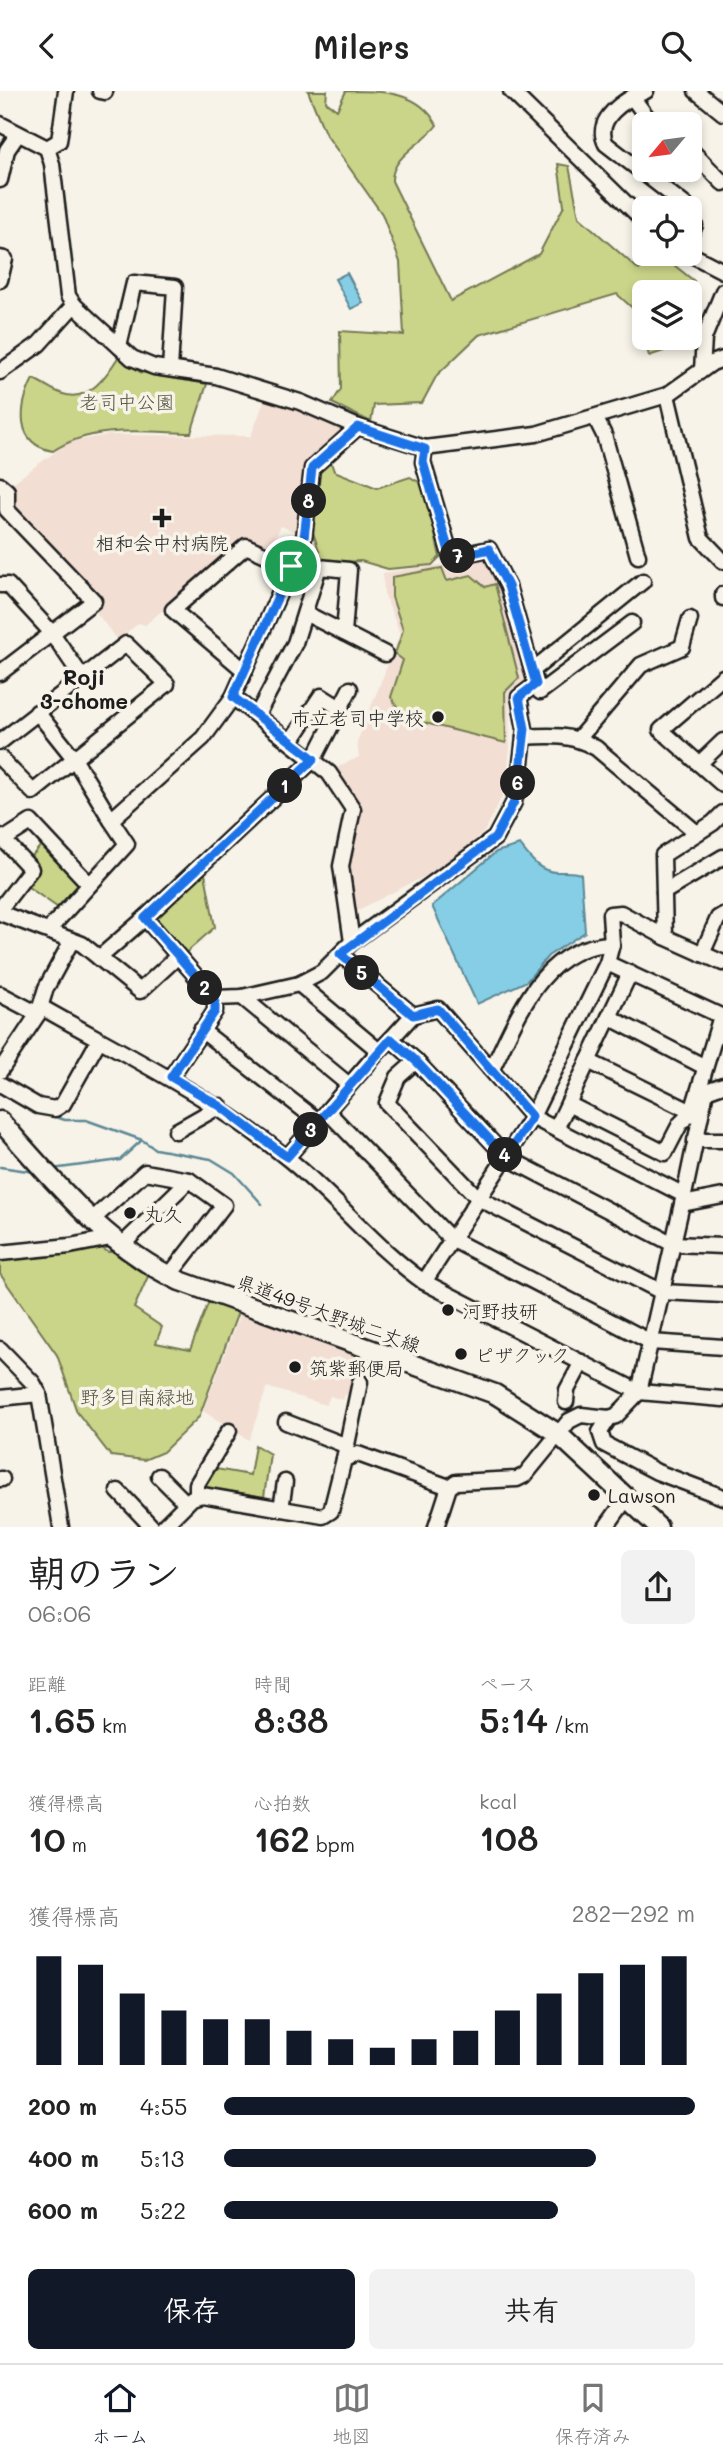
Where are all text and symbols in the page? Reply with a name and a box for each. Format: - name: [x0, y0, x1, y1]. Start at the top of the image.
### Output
- text: Milers: [313, 25, 410, 67]
- icon: back: [28, 27, 66, 65]
- icon: search: [657, 27, 695, 65]
- north arrow: [632, 112, 702, 182]
- map controls: [632, 112, 702, 350]
- button: locate: [632, 196, 702, 266]
- button: layers: [632, 280, 702, 350]
- park label: 老司中公園: [79, 389, 175, 414]
- pin: 8: [292, 483, 326, 519]
- text: 8: [303, 488, 314, 513]
- marker: 相和会中村病院: [152, 508, 172, 528]
- place label: 相和会中村病院: [95, 530, 229, 555]
- pin: [261, 536, 321, 596]
- pin: 7: [440, 539, 476, 573]
- text: 7: [452, 543, 463, 568]
- icon: arrive: [272, 547, 310, 585]
- district label: Roji 3-chome: [40, 663, 128, 714]
- place label: 市立老司中学校: [291, 705, 424, 730]
- marker: 市立老司中学校: [430, 709, 446, 725]
- pin: 6: [500, 765, 536, 801]
- pin: 1: [268, 769, 302, 803]
- text: 6: [512, 770, 523, 795]
- text: 1: [280, 773, 289, 798]
- pin: 5: [344, 955, 380, 991]
- text: 5: [356, 960, 367, 985]
- pin: 2: [188, 971, 222, 1005]
- text: 2: [199, 975, 210, 1000]
- pin: 3: [294, 1112, 328, 1147]
- text: 3: [305, 1117, 316, 1142]
- pin: 4: [488, 1137, 522, 1173]
- text: 4: [498, 1142, 511, 1167]
- place label: 丸久: [144, 1201, 182, 1226]
- marker: 丸久: [122, 1205, 138, 1221]
- street label: 県道49号大野城二丈線: [234, 1268, 424, 1358]
- place label: 河野技研: [462, 1298, 538, 1323]
- marker: 河野技研: [440, 1302, 456, 1318]
- place label: ピザクック: [475, 1342, 570, 1367]
- marker: ピザクック: [453, 1346, 469, 1362]
- place label: 筑紫郵便局: [309, 1355, 404, 1380]
- marker: 筑紫郵便局: [287, 1359, 303, 1375]
- park label: 野多目南緑地: [80, 1384, 194, 1409]
- place label: Lawson: [608, 1483, 676, 1508]
- marker: Lawson: [586, 1487, 602, 1503]
- text: 朝のラン: [28, 1547, 180, 1597]
- button: share: [621, 1550, 695, 1624]
- text: 06:06: [28, 1598, 91, 1628]
- text: 距離: [28, 1671, 66, 1696]
- text: 時間: [254, 1671, 292, 1696]
- text: ペース: [479, 1671, 535, 1696]
- text: 1.65: [28, 1696, 96, 1742]
- text: 8:38: [254, 1696, 329, 1742]
- text: 5:14: [479, 1696, 548, 1742]
- text: km: [96, 1713, 127, 1738]
- text: /km: [548, 1713, 589, 1738]
- text: kcal: [479, 1789, 517, 1814]
- text: 獲得標高: [28, 1790, 104, 1815]
- text: 心拍数: [254, 1790, 311, 1815]
- text: 108: [479, 1814, 539, 1860]
- text: 10: [28, 1815, 66, 1861]
- text: 162: [254, 1815, 310, 1861]
- text: m: [66, 1832, 87, 1857]
- text: bpm: [310, 1832, 355, 1857]
- text: 282–292 m: [572, 1898, 695, 1928]
- text: 獲得標高: [28, 1901, 120, 1931]
- text: 200 m: [28, 2091, 97, 2121]
- text: 4:55: [140, 2091, 187, 2121]
- text: 400 m: [28, 2143, 99, 2173]
- text: 5:13: [140, 2143, 184, 2173]
- text: 600 m: [28, 2195, 98, 2225]
- text: 5:22: [140, 2195, 186, 2225]
- button: 保存: [28, 2269, 355, 2349]
- button: 共有: [369, 2269, 695, 2349]
- tab: ホーム: [92, 2379, 148, 2448]
- tab: 地図: [333, 2379, 371, 2448]
- tab: 保存済み: [555, 2379, 631, 2448]

